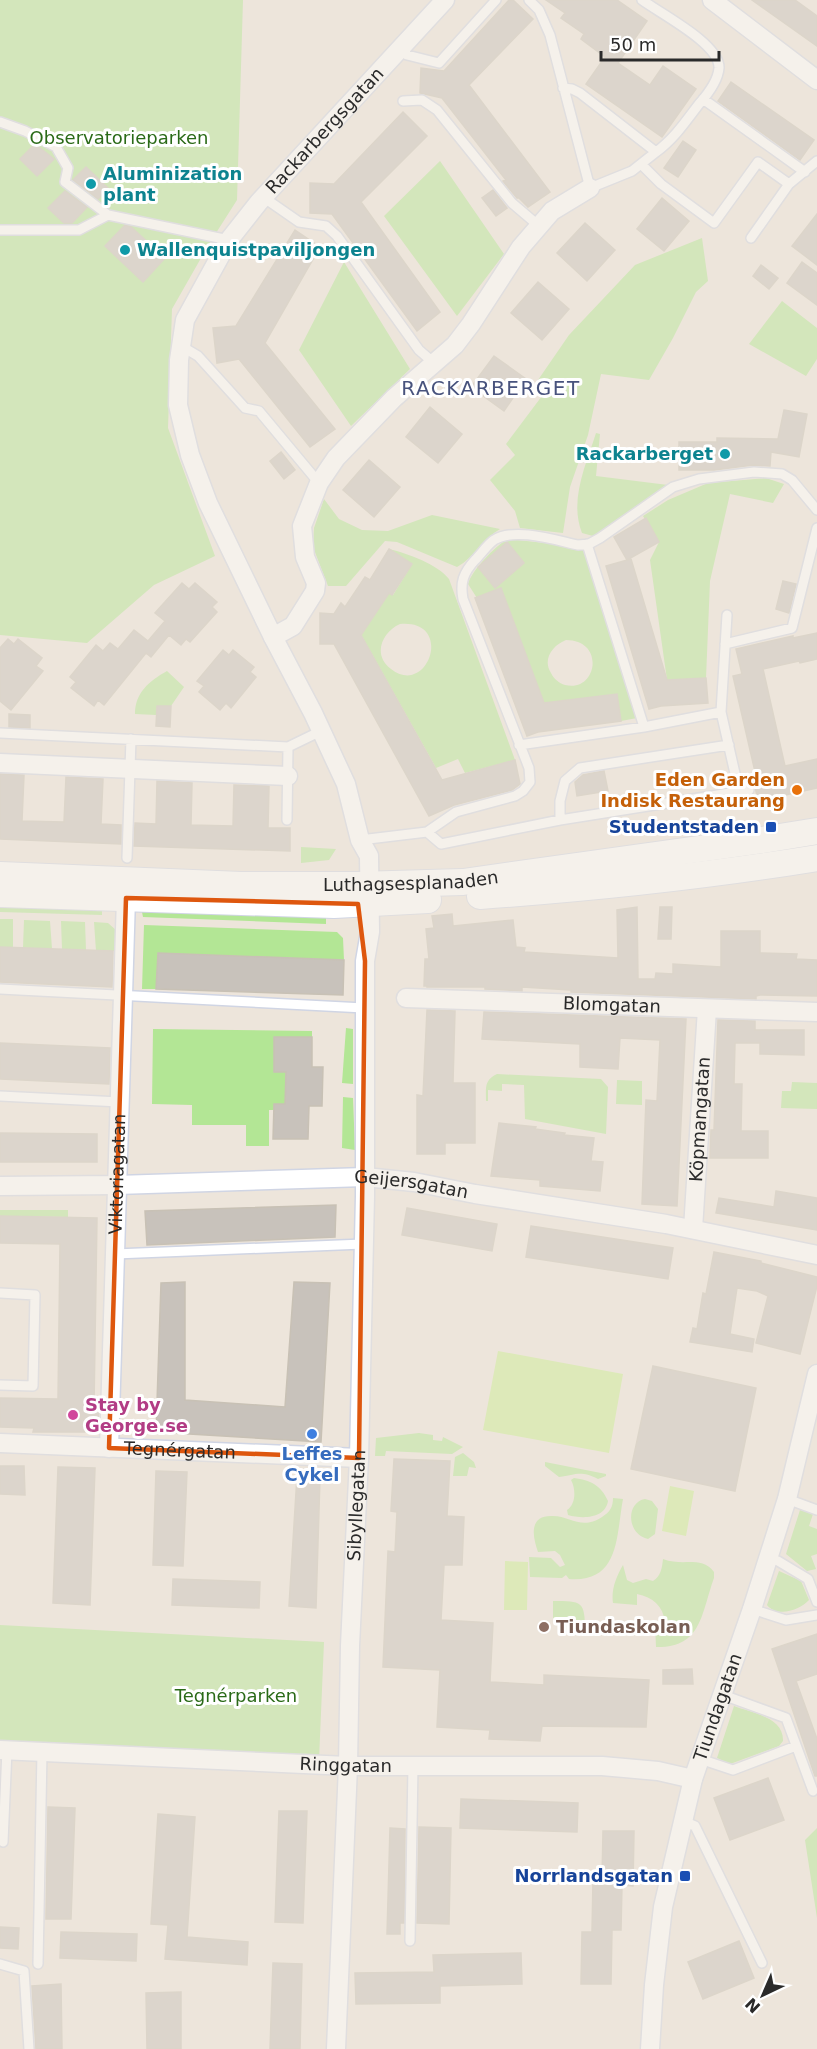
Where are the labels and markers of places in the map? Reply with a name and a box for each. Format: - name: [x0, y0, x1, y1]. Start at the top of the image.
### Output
- place label: Aluminization plant: [103, 163, 242, 205]
- marker: Aluminization plant: [84, 177, 98, 191]
- place label: Wallenquistpaviljongen: [137, 239, 375, 260]
- marker: Wallenquistpaviljongen: [118, 243, 132, 257]
- place label: Rackarberget: [576, 443, 713, 464]
- marker: Rackarberget: [718, 447, 732, 461]
- place label: Eden Garden Indisk Restaurang: [600, 769, 785, 811]
- marker: Eden Garden Indisk Restaurang: [790, 783, 804, 797]
- place label: Studentstaden: [609, 816, 759, 837]
- marker: Studentstaden: [764, 820, 778, 834]
- place label: Stay by George.se: [85, 1394, 188, 1436]
- marker: Stay by George.se: [66, 1408, 80, 1422]
- marker: Leffes Cykel: [305, 1427, 319, 1441]
- place label: Leffes Cykel: [281, 1443, 343, 1485]
- place label: Tiundaskolan: [556, 1616, 691, 1637]
- marker: Tiundaskolan: [537, 1620, 551, 1634]
- place label: Norrlandsgatan: [514, 1865, 673, 1886]
- marker: Norrlandsgatan: [678, 1869, 692, 1883]

